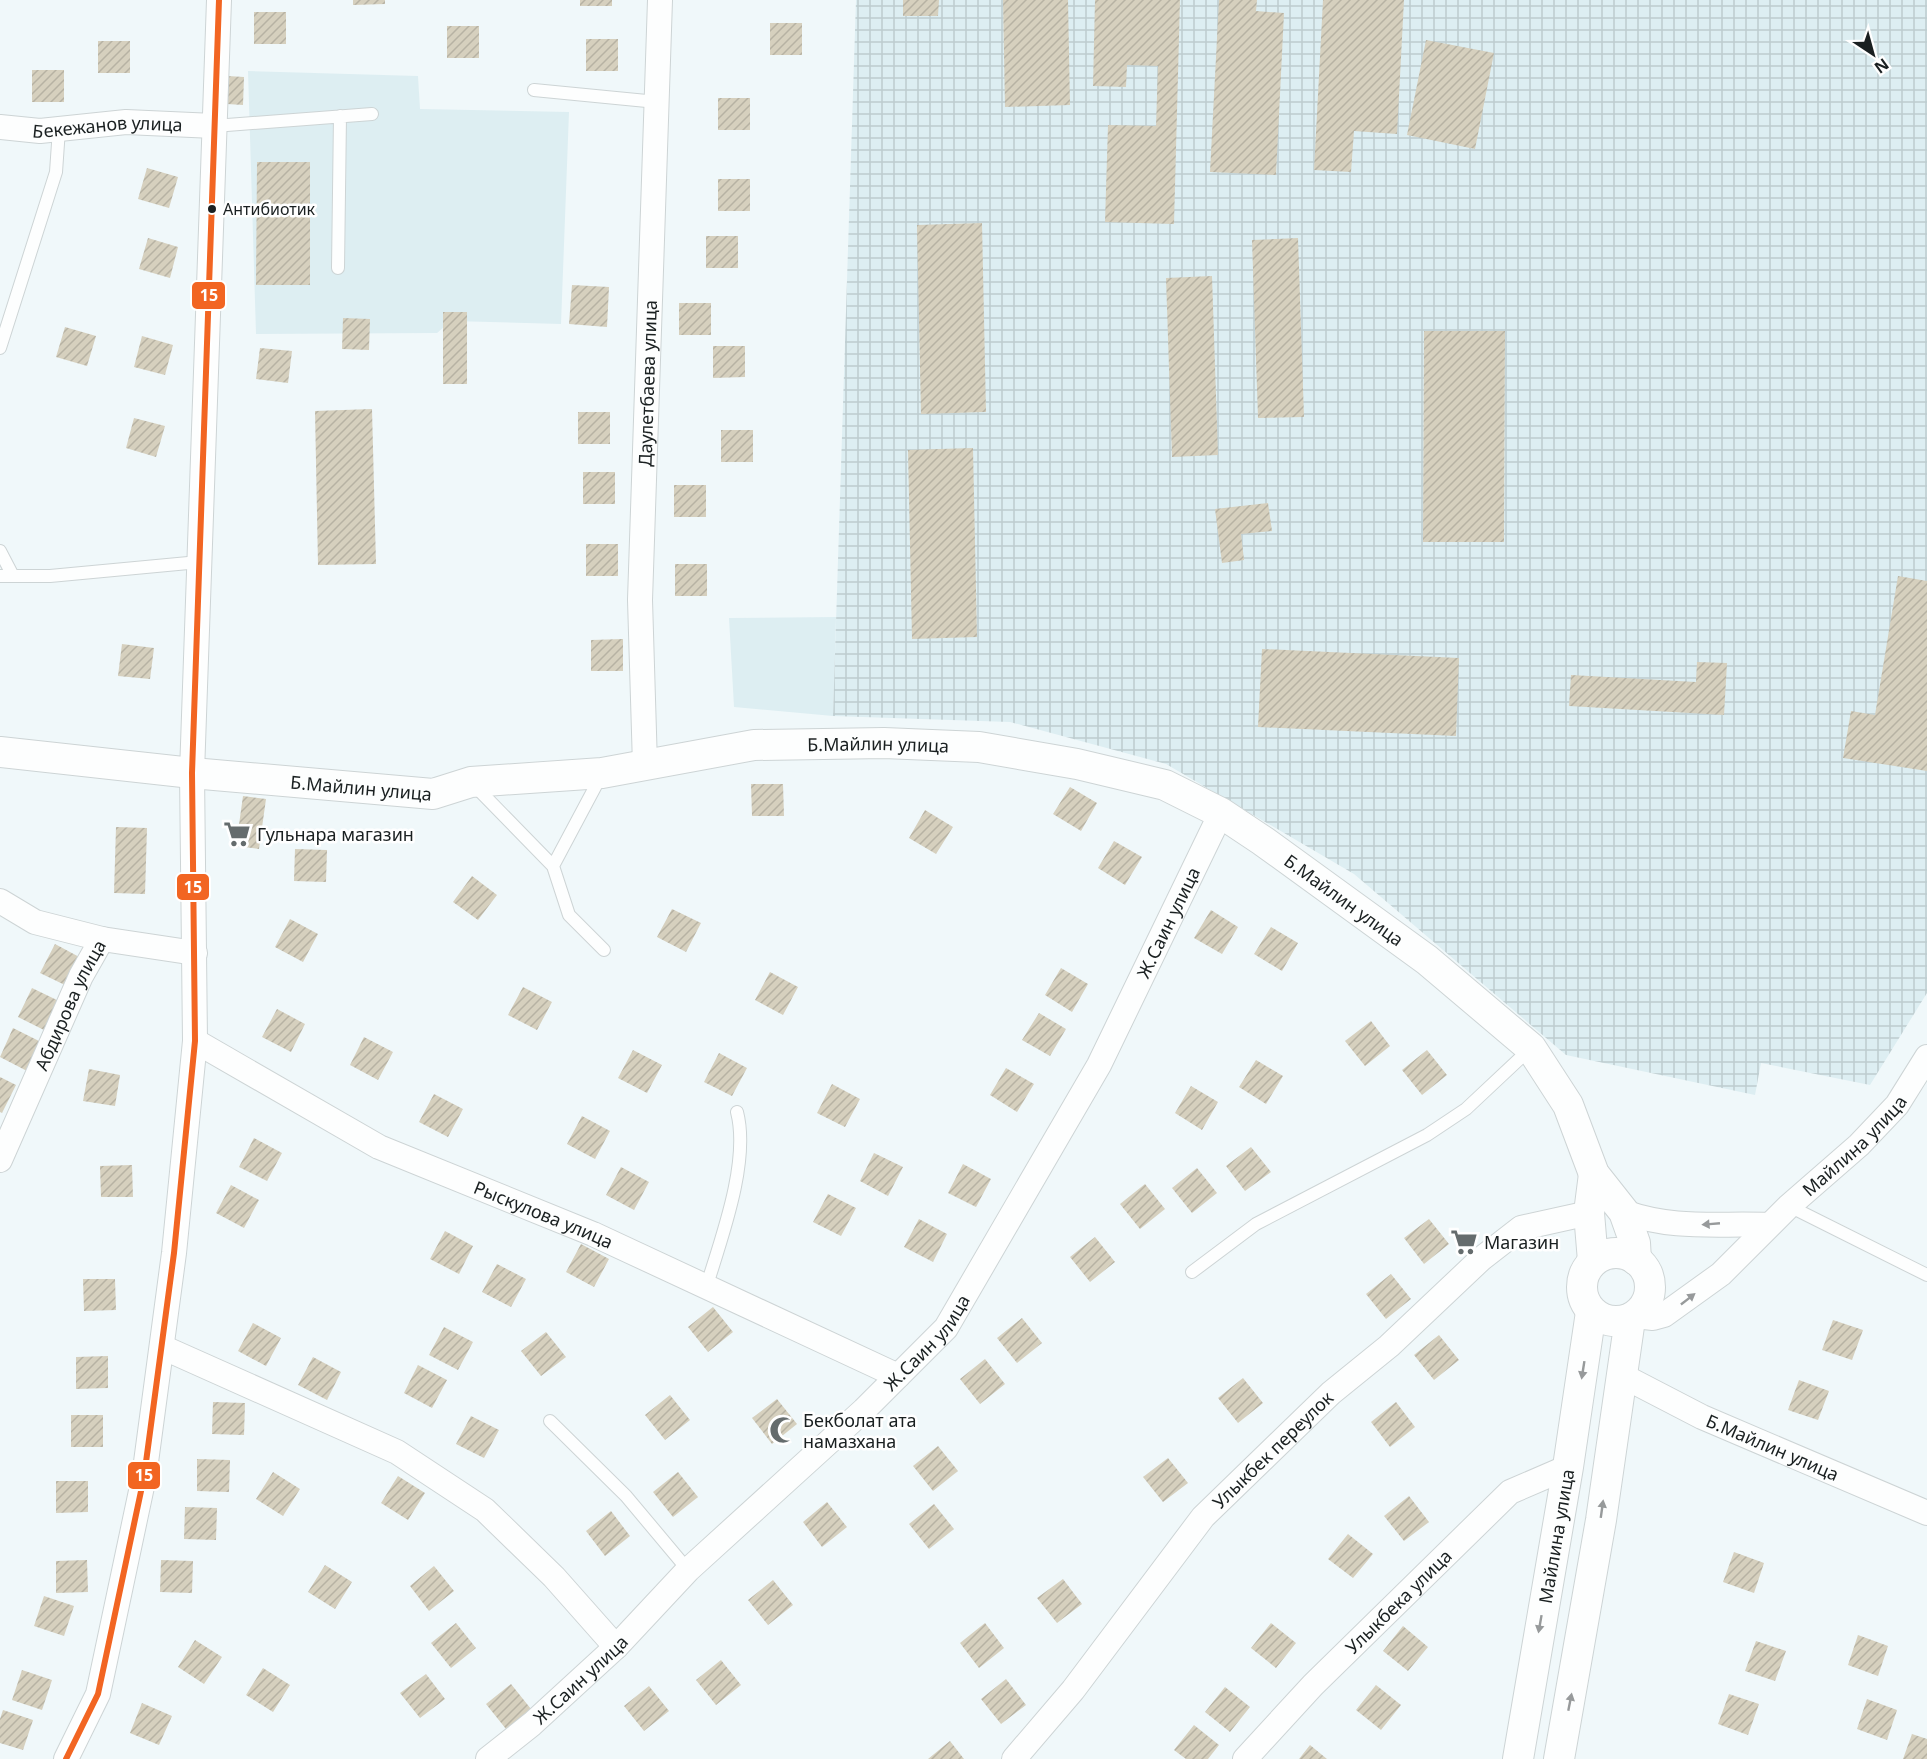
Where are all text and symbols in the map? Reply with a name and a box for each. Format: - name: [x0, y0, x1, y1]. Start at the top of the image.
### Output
- north arrow: [1843, 24, 1903, 84]
- text: N: [1870, 53, 1894, 79]
- street label: Бекежанов улица: [31, 110, 183, 143]
- place label: Антибиотик: [223, 198, 316, 220]
- marker: Антибиотик: [206, 203, 218, 215]
- line badge: 15: [191, 281, 226, 310]
- text: 15: [200, 284, 218, 306]
- street label: Даулетбаева улица: [632, 300, 662, 467]
- street label: Б.Майлин улица: [807, 731, 950, 758]
- street label: Б.Майлин улица: [289, 770, 433, 806]
- supermarket icon: Гульнара магазин: [222, 819, 252, 849]
- place label: Гульнара магазин: [257, 822, 414, 846]
- street label: Б.Майлин улица: [1280, 848, 1409, 951]
- street label: Ж.Саин улица: [1131, 863, 1205, 982]
- line badge: 15: [176, 873, 210, 901]
- text: 15: [184, 876, 202, 898]
- street label: Абдирова улица: [29, 935, 111, 1074]
- street label: Майлина улица: [1797, 1091, 1912, 1201]
- street label: Рыскулова улица: [470, 1175, 617, 1254]
- one-way arrow: [1701, 1219, 1720, 1229]
- supermarket icon: Магазин: [1449, 1227, 1479, 1257]
- place label: Магазин: [1484, 1230, 1559, 1254]
- street label: Ж.Саин улица: [878, 1290, 975, 1396]
- one-way arrow: [1680, 1294, 1695, 1306]
- one-way arrow: [1578, 1361, 1587, 1380]
- street label: Улыкбек переулок: [1207, 1385, 1338, 1514]
- place label: Бекболат ата намазхана: [803, 1408, 917, 1453]
- street label: Б.Майлин улица: [1703, 1408, 1843, 1486]
- mosque icon: Бекболат ата намазхана: [768, 1415, 798, 1445]
- line badge: 15: [127, 1461, 161, 1490]
- text: 15: [135, 1464, 153, 1486]
- street label: Майлина улица: [1533, 1467, 1579, 1605]
- one-way arrow: [1598, 1500, 1607, 1519]
- street label: Улыкбека улица: [1340, 1544, 1457, 1659]
- one-way arrow: [1535, 1615, 1544, 1634]
- street label: Ж.Саин улица: [528, 1630, 633, 1729]
- one-way arrow: [1566, 1692, 1575, 1711]

